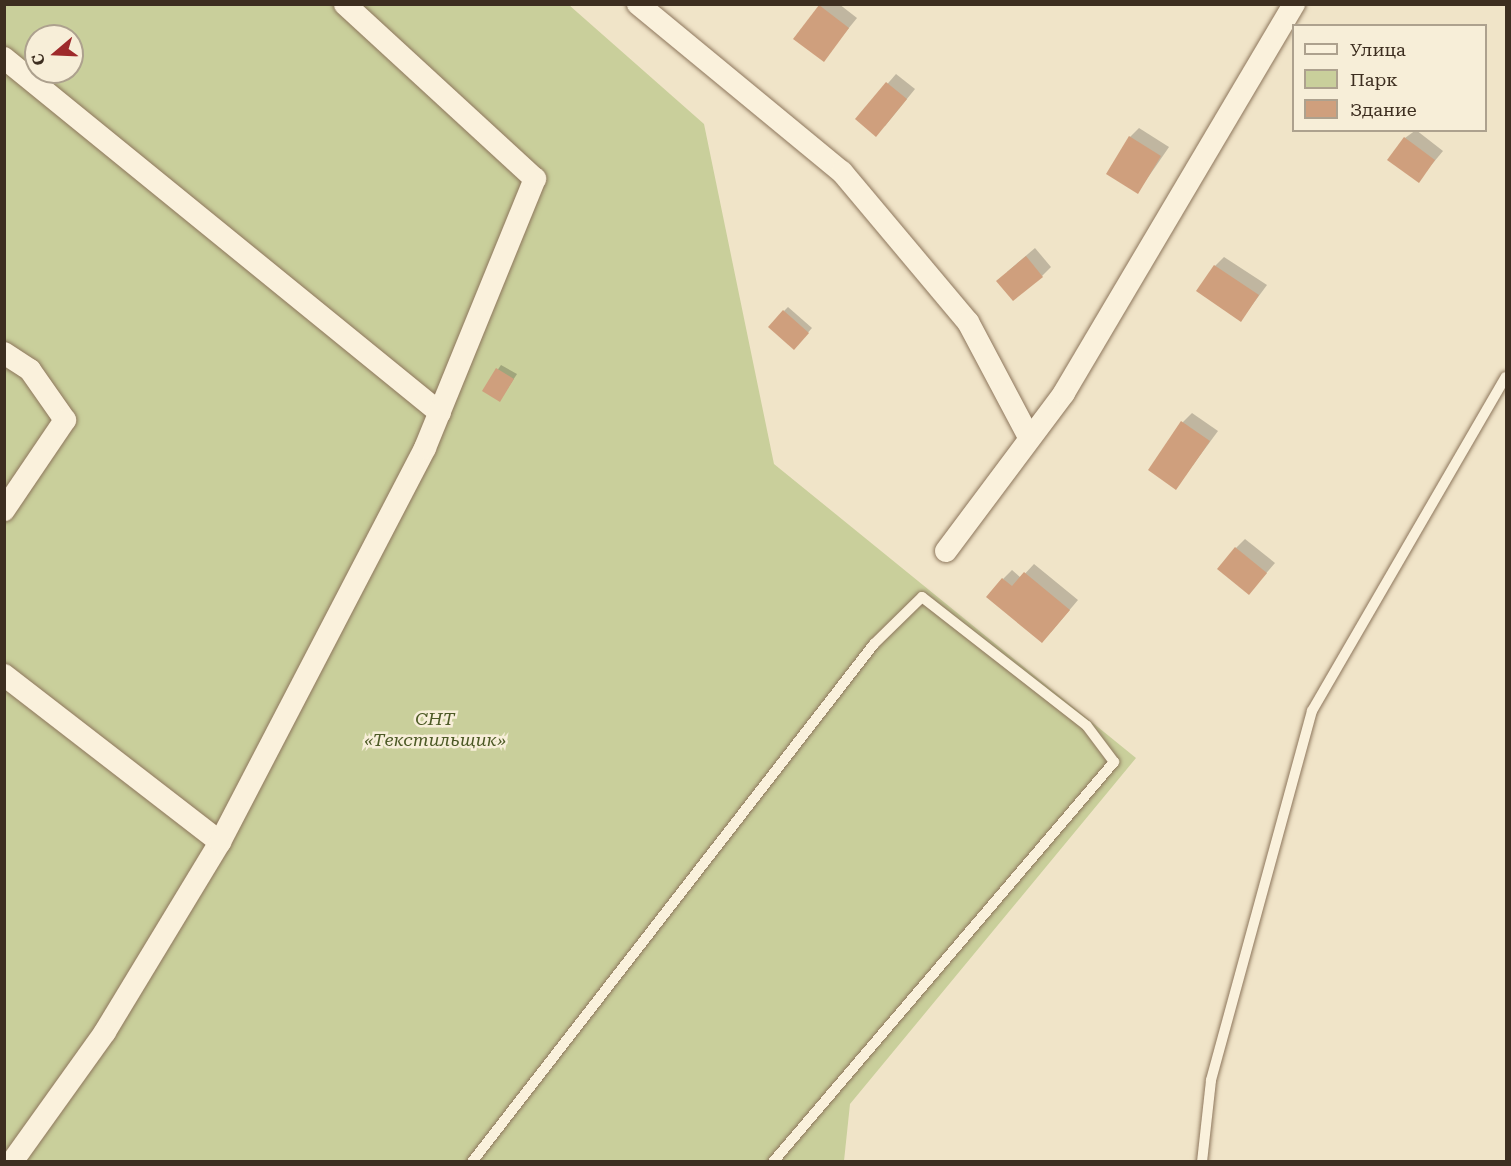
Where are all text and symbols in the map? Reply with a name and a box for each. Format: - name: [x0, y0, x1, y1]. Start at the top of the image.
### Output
- north arrow: [24, 24, 84, 84]
- legend: [1292, 24, 1487, 132]
- text: Улица: [1350, 39, 1406, 60]
- text: С: [28, 51, 49, 68]
- text: Парк: [1350, 69, 1398, 90]
- text: Здание: [1350, 99, 1417, 120]
- park label: СНТ «Текстильщик»: [364, 709, 506, 752]

